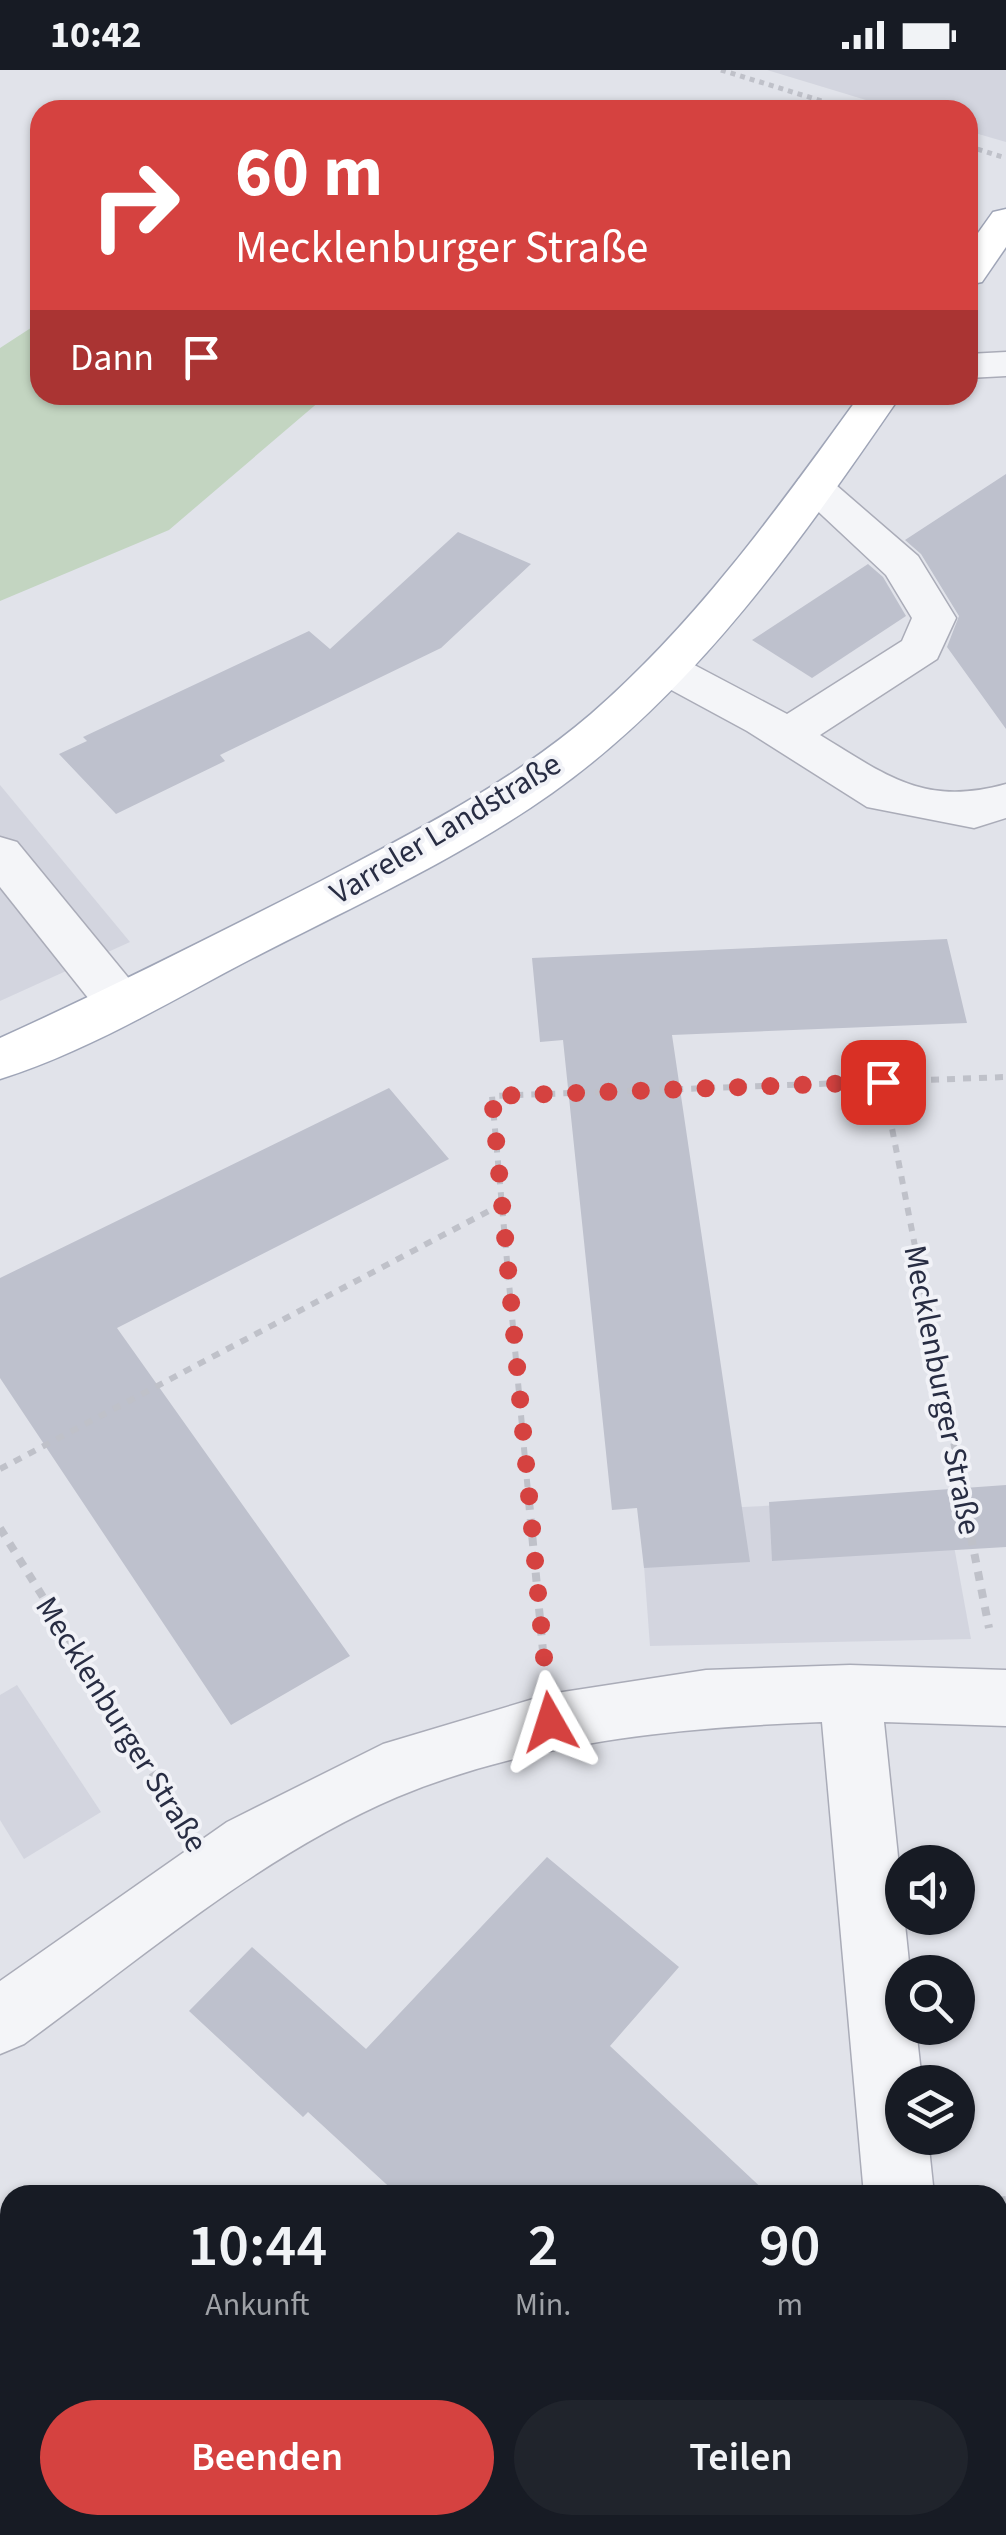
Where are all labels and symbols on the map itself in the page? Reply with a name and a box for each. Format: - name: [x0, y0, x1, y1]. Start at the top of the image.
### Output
- street label: Varreler Landstraße: [321, 742, 570, 916]
- pin: [841, 1040, 926, 1125]
- street label: Mecklenburger Straße: [891, 1242, 993, 1539]
- street label: Mecklenburger Straße: [24, 1588, 219, 1861]
- position arrow: [498, 1670, 602, 1774]

